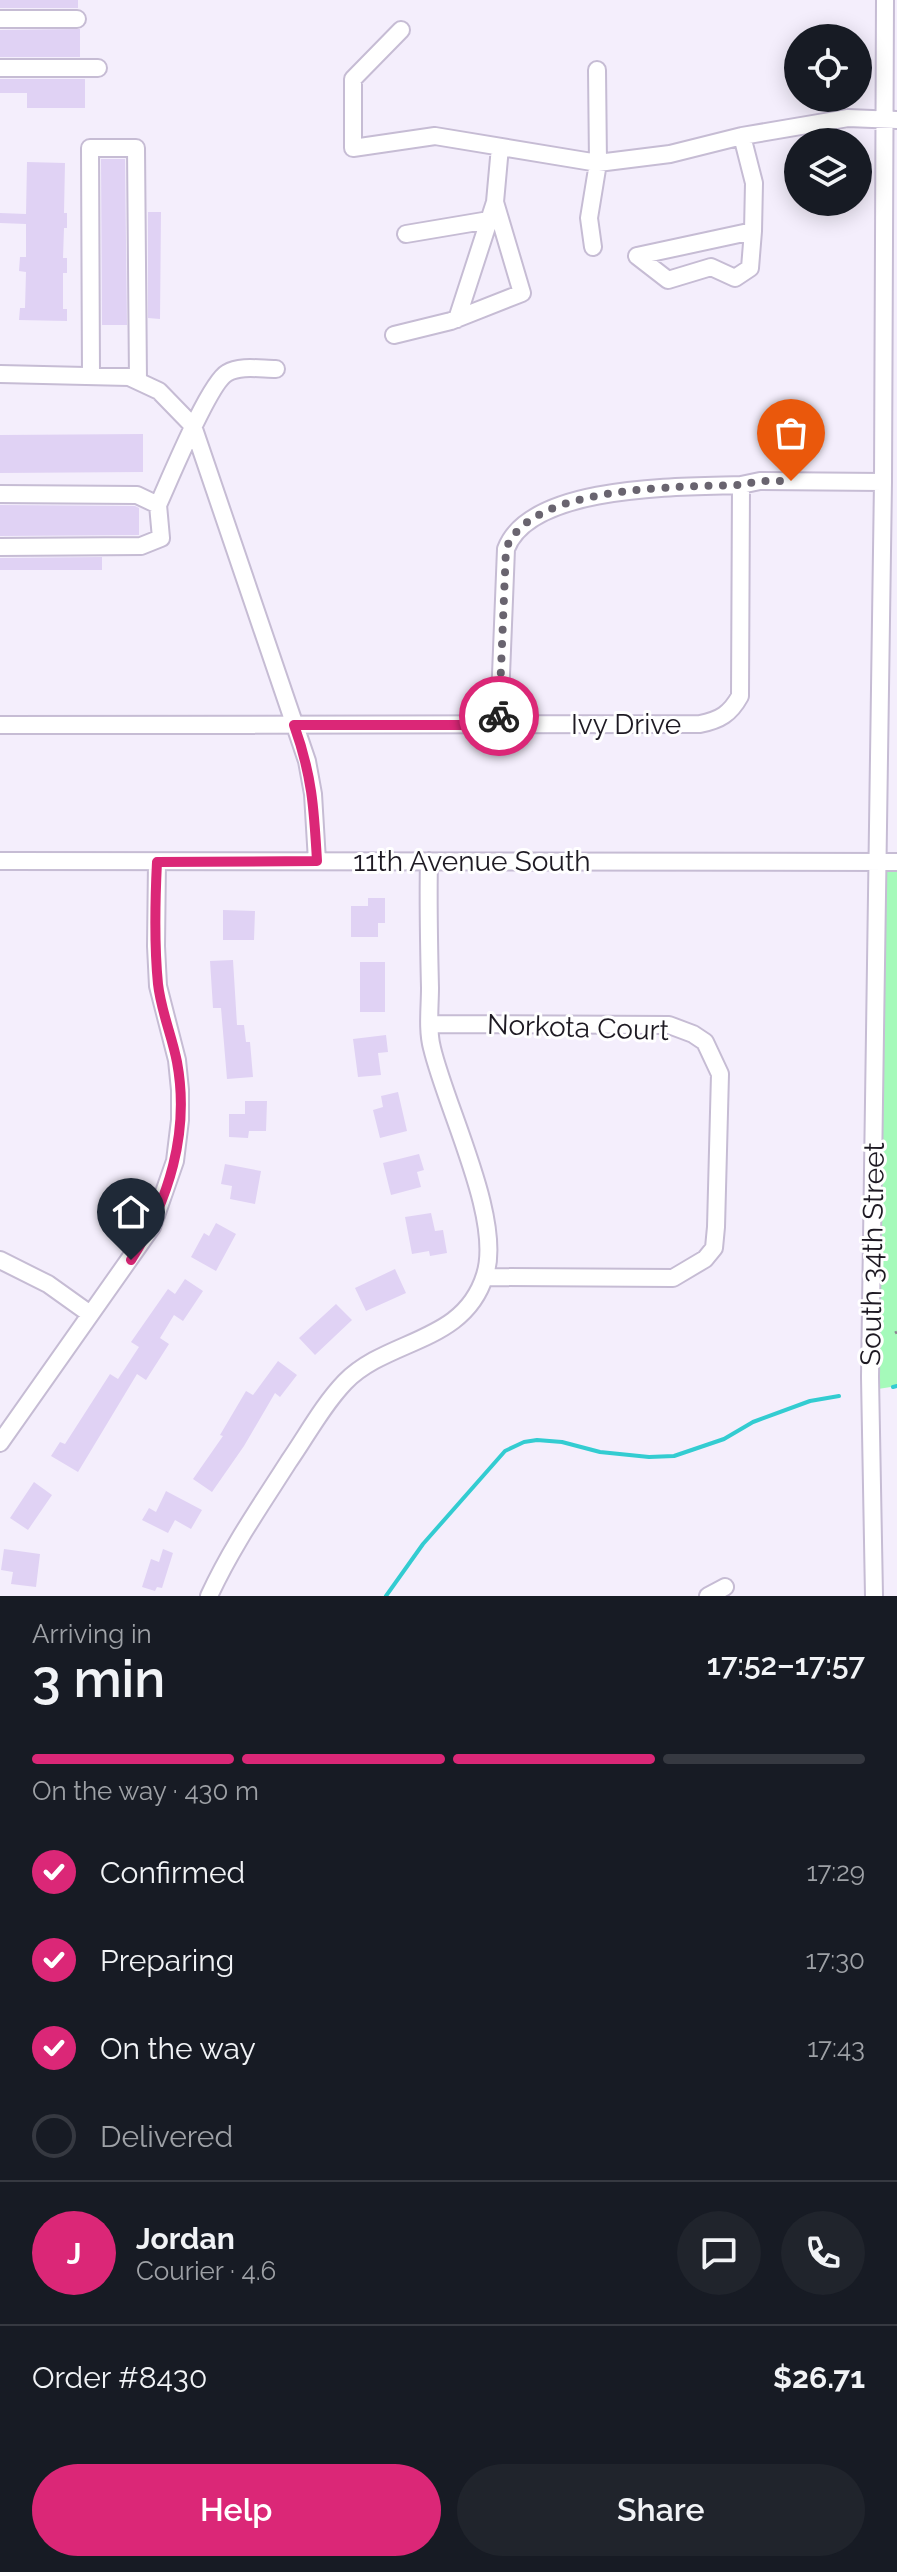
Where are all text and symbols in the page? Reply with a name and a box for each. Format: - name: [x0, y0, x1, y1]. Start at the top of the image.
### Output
- map controls: [784, 24, 872, 216]
- button: locate: [784, 24, 872, 112]
- button: layers: [784, 128, 872, 216]
- pin: [757, 399, 825, 481]
- icon: bag: [769, 411, 813, 455]
- courier: [459, 676, 539, 756]
- icon: bike: [477, 694, 521, 738]
- street label: Ivy Drive: [571, 708, 681, 741]
- street label: 11th Avenue South: [353, 845, 591, 878]
- street label: Norkota Court: [487, 1008, 670, 1047]
- street label: South 34th Street: [854, 1141, 891, 1366]
- pin: [97, 1178, 165, 1260]
- icon: home: [109, 1190, 153, 1234]
- text: Arriving in: [32, 1619, 152, 1649]
- text: 17:52–17:57: [707, 1647, 865, 1682]
- text: 3 min: [32, 1648, 165, 1709]
- text: On the way · 430 m: [32, 1776, 259, 1806]
- icon: check: [32, 1850, 76, 1894]
- text: Confirmed: [100, 1855, 245, 1890]
- text: 17:29: [806, 1857, 865, 1887]
- icon: check: [32, 1938, 76, 1982]
- text: Preparing: [100, 1943, 234, 1978]
- text: 17:30: [805, 1945, 865, 1975]
- icon: check: [32, 2026, 76, 2070]
- text: On the way: [100, 2031, 256, 2066]
- text: 17:43: [807, 2033, 865, 2063]
- text: Delivered: [100, 2119, 233, 2154]
- button: chat: [677, 2211, 761, 2295]
- button: phone: [781, 2211, 865, 2295]
- text: Jordan: [136, 2221, 235, 2256]
- text: J: [67, 2236, 81, 2271]
- text: Courier · 4.6: [136, 2256, 276, 2286]
- text: Order #8430: [32, 2360, 207, 2395]
- text: $26.71: [773, 2360, 865, 2395]
- button: Help: [32, 2464, 441, 2556]
- button: Share: [457, 2464, 865, 2556]

